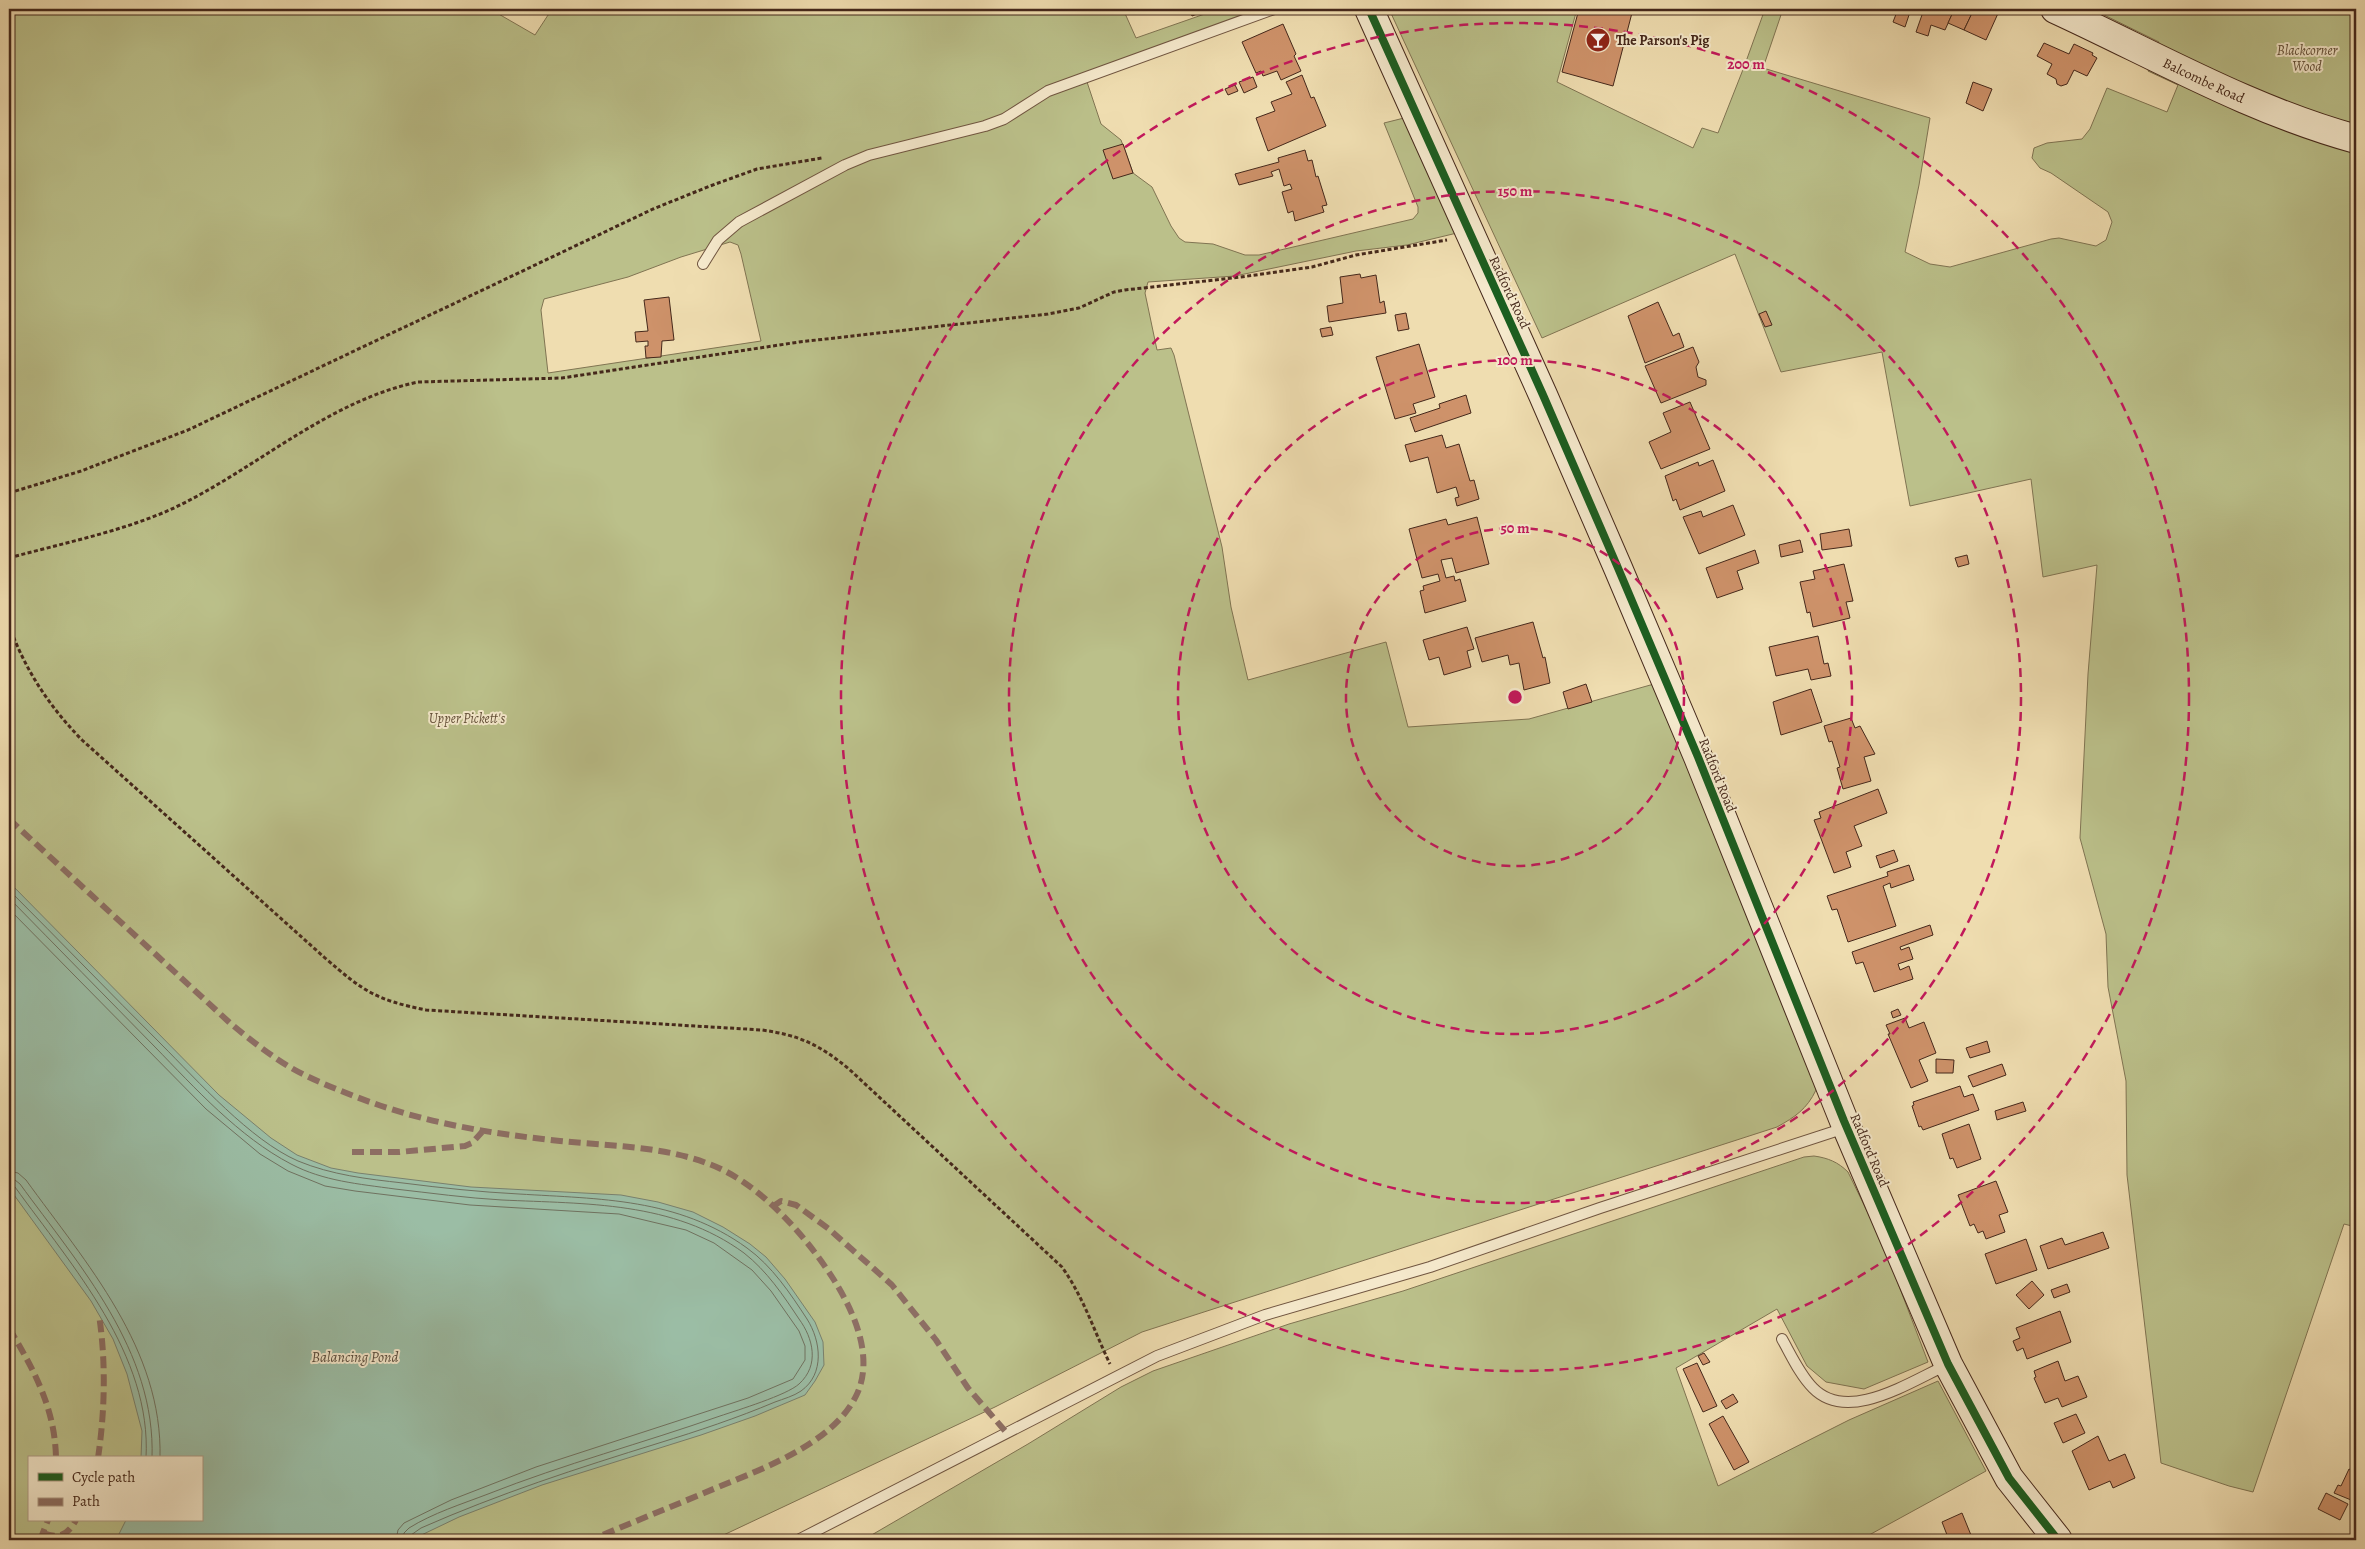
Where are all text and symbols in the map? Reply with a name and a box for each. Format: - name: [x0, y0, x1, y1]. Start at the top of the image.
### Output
- bar icon: The Parson's Pig: [1585, 27, 1611, 53]
- place label: The Parson's Pig: [1616, 31, 1710, 50]
- park label: Blackcorner Wood: [2277, 41, 2338, 76]
- text: 200 m: [1727, 54, 1765, 74]
- street label: Balcombe Road: [2160, 54, 2248, 108]
- text: 150 m: [1498, 181, 1533, 201]
- street label: Radford Road: [1484, 253, 1535, 332]
- text: 100 m: [1497, 350, 1533, 370]
- text: 50 m: [1500, 518, 1530, 538]
- centre of rings: [1506, 688, 1524, 706]
- park label: Upper Pickett's: [429, 709, 506, 728]
- street label: Radford Road: [1694, 735, 1741, 815]
- street label: Radford Road: [1845, 1110, 1894, 1190]
- water label: Balancing Pond: [312, 1347, 399, 1367]
- legend: [28, 1456, 202, 1522]
- text: Cycle path: [72, 1467, 135, 1487]
- text: Path: [72, 1491, 100, 1511]

